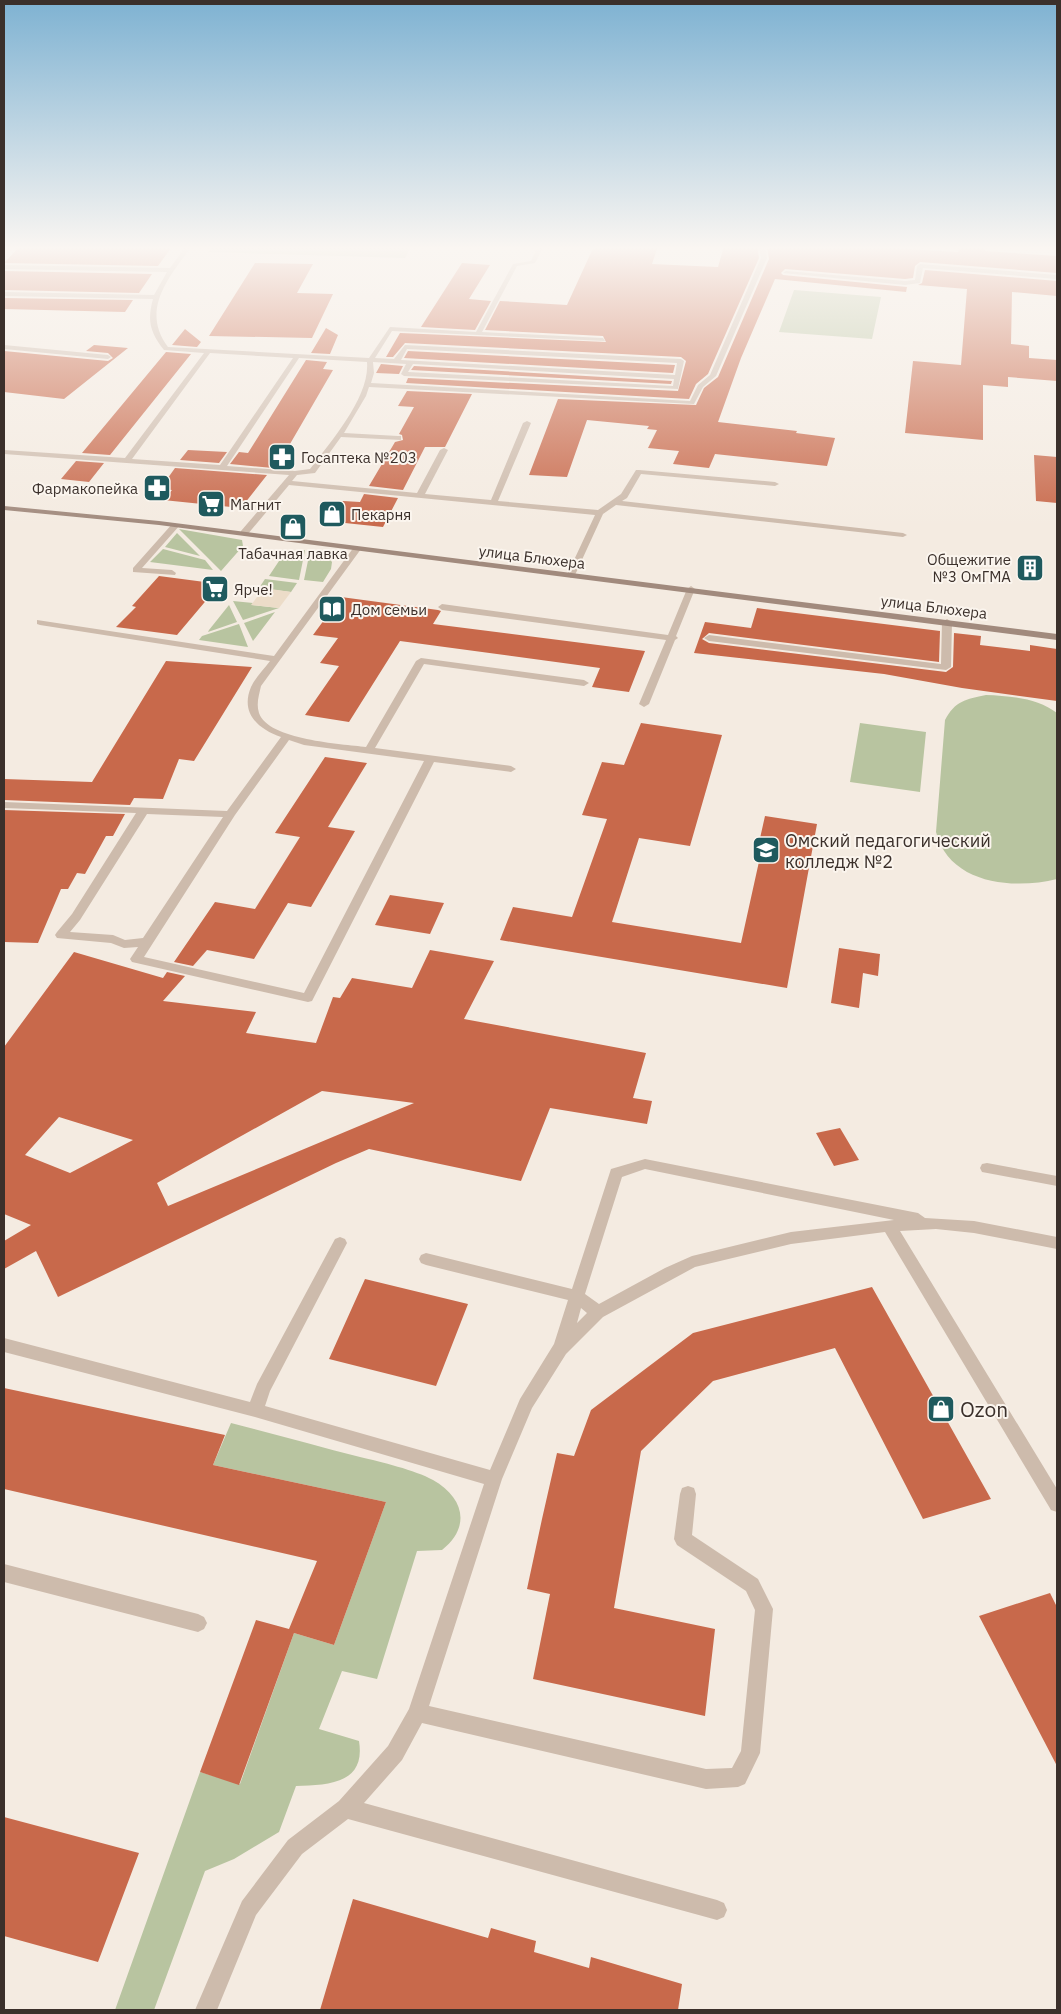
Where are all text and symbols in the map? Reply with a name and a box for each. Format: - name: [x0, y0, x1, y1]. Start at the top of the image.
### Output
- pharmacy icon: Госаптека №203: [267, 442, 297, 472]
- place label: Госаптека №203: [301, 448, 417, 467]
- pharmacy icon: Фармакопейка: [142, 473, 172, 503]
- place label: Фармакопейка: [32, 479, 138, 498]
- supermarket icon: Магнит: [196, 489, 226, 519]
- place label: Магнит: [230, 495, 281, 514]
- shop icon: Пекарня: [317, 499, 347, 529]
- place label: Пекарня: [351, 505, 411, 524]
- shop icon: Табачная лавка: [278, 512, 308, 542]
- street label: улица Блюхера: [478, 541, 586, 573]
- place label: Табачная лавка: [238, 544, 348, 563]
- place label: Общежитие №3 ОмГМА: [927, 550, 1011, 586]
- building icon: Общежитие №3 ОмГМА: [1015, 553, 1045, 583]
- supermarket icon: Ярче!: [200, 574, 230, 604]
- place label: Ярче!: [234, 580, 273, 599]
- street label: улица Блюхера: [880, 591, 988, 623]
- library icon: Дом семьи: [317, 594, 347, 624]
- place label: Дом семьи: [351, 600, 427, 619]
- place label: Омский педагогический колледж №2: [785, 829, 991, 873]
- school or university icon: Омский педагогический колледж №2: [751, 835, 781, 865]
- shop icon: Ozon: [926, 1394, 956, 1424]
- place label: Ozon: [960, 1395, 1008, 1423]

